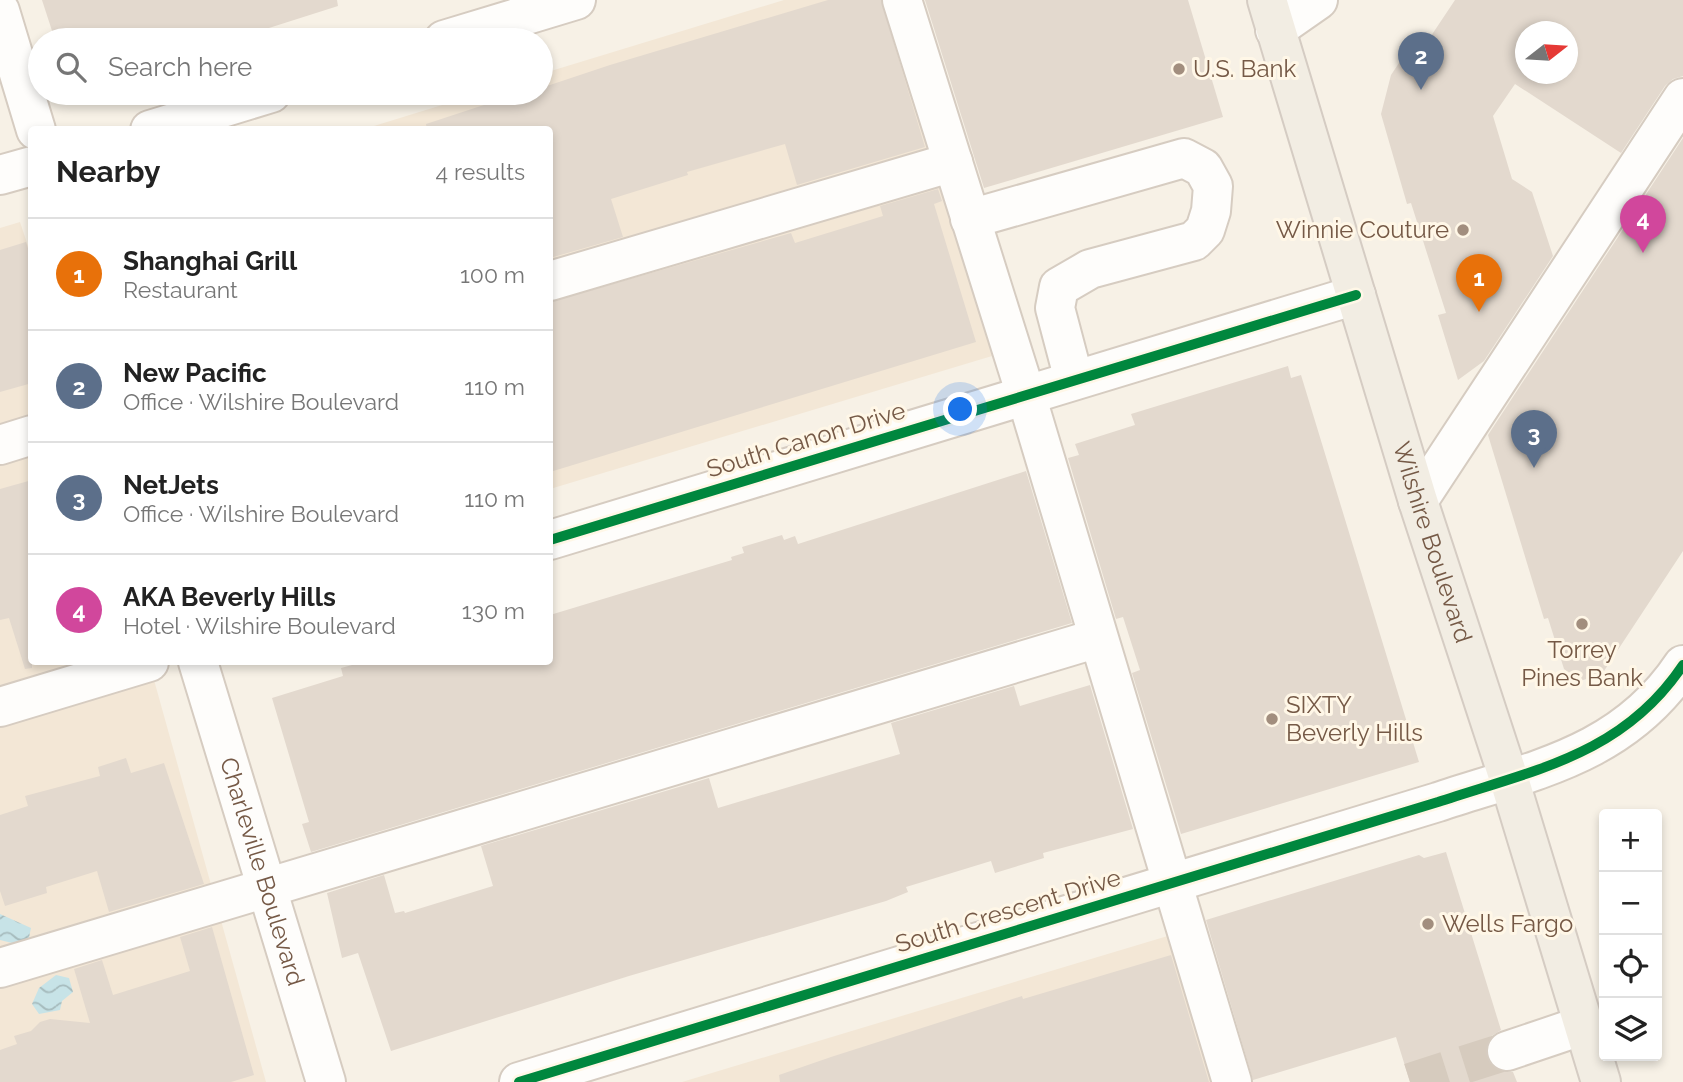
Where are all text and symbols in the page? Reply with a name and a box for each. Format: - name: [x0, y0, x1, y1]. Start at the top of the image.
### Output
- north arrow: [1515, 21, 1578, 84]
- search box: [28, 28, 553, 105]
- pin: 2: [1398, 32, 1444, 90]
- icon: search: [52, 48, 90, 86]
- text: Search here: [108, 52, 252, 82]
- place label: U.S. Bank: [1193, 54, 1297, 83]
- marker: U.S. Bank: [1171, 61, 1187, 77]
- text: Nearby: [56, 154, 160, 189]
- text: 4 results: [436, 158, 525, 185]
- pin: 4: [1620, 195, 1666, 253]
- place label: Winnie Couture: [1276, 215, 1449, 244]
- marker: Winnie Couture: [1455, 222, 1471, 238]
- text: Shanghai Grill: [123, 246, 297, 276]
- pin: 1: [1456, 254, 1502, 312]
- text: 1: [73, 261, 85, 288]
- text: 100 m: [460, 261, 525, 288]
- text: Restaurant: [123, 276, 238, 303]
- text: New Pacific: [123, 358, 267, 388]
- text: 2: [73, 373, 85, 400]
- text: 110 m: [464, 373, 525, 400]
- text: Office · Wilshire Boulevard: [123, 388, 399, 415]
- your location: [943, 392, 977, 426]
- street label: South Canon Drive: [703, 395, 909, 484]
- pin: 3: [1511, 410, 1557, 468]
- street label: Wilshire Boulevard: [1387, 438, 1478, 646]
- text: NetJets: [123, 470, 219, 500]
- text: 3: [73, 485, 85, 512]
- text: 110 m: [464, 485, 525, 512]
- text: Office · Wilshire Boulevard: [123, 500, 399, 527]
- text: AKA Beverly Hills: [123, 582, 336, 612]
- text: 4: [72, 597, 86, 624]
- text: 130 m: [462, 597, 525, 624]
- text: Hotel · Wilshire Boulevard: [123, 612, 396, 639]
- marker: Torrey Pines Bank: [1574, 616, 1590, 632]
- place label: Torrey Pines Bank: [1521, 635, 1643, 692]
- place label: SIXTY Beverly Hills: [1286, 690, 1423, 747]
- marker: SIXTY Beverly Hills: [1264, 711, 1280, 727]
- street label: Charleville Boulevard: [214, 754, 311, 989]
- map controls: [1599, 809, 1662, 1061]
- button: +: [1599, 809, 1662, 872]
- street label: South Crescent Drive: [892, 862, 1124, 959]
- button: −: [1599, 872, 1662, 935]
- place label: Wells Fargo: [1442, 909, 1573, 938]
- marker: Wells Fargo: [1420, 916, 1436, 932]
- button: locate: [1599, 935, 1662, 998]
- button: layers: [1599, 998, 1662, 1061]

